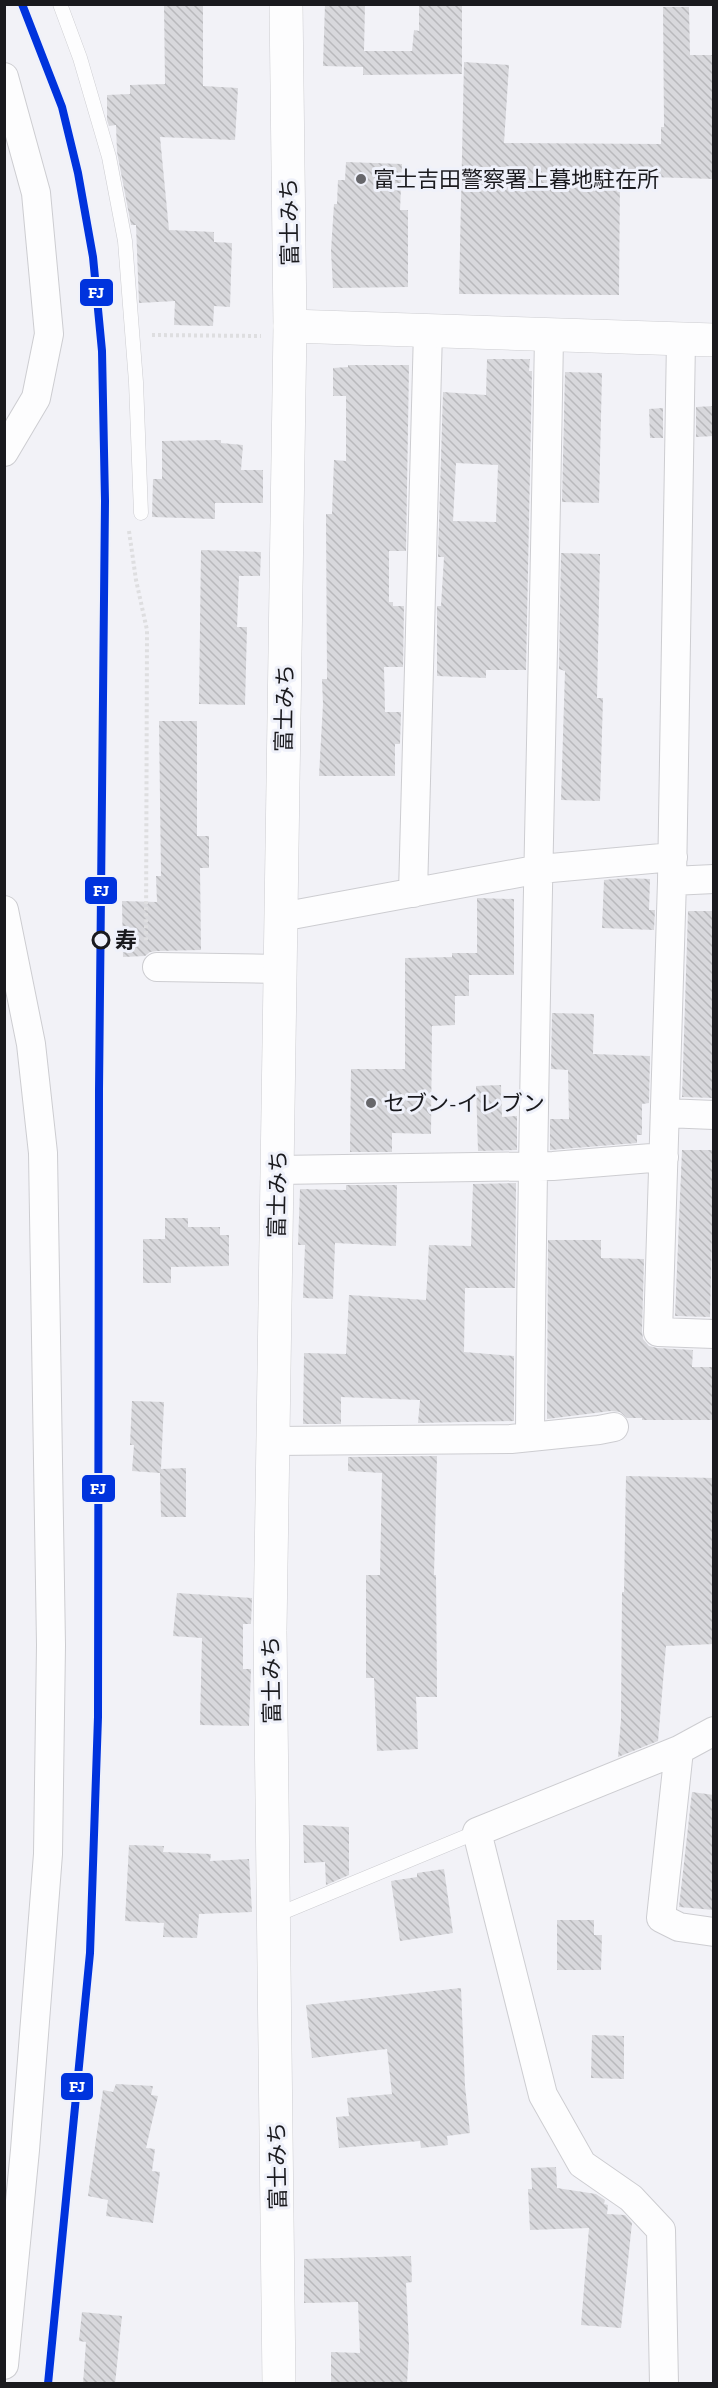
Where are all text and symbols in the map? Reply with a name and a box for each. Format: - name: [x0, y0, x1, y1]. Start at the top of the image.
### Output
- place label: 富士吉田警察署上暮地駐在所: [373, 166, 659, 193]
- marker: 富士吉田警察署上暮地駐在所: [354, 172, 368, 186]
- street label: 富士みち: [275, 178, 304, 266]
- line badge: FJ: [79, 278, 114, 307]
- text: FJ: [88, 283, 104, 302]
- street label: 富士みち: [270, 664, 299, 752]
- line badge: FJ: [84, 876, 118, 905]
- text: FJ: [93, 881, 109, 900]
- place label: 寿: [115, 927, 137, 954]
- marker: 寿: [92, 931, 110, 949]
- place label: セブン-イレブン: [383, 1090, 545, 1117]
- marker: セブン-イレブン: [364, 1096, 378, 1110]
- street label: 富士みち: [263, 1150, 292, 1238]
- line badge: FJ: [81, 1474, 116, 1503]
- text: FJ: [90, 1479, 106, 1498]
- street label: 富士みち: [257, 1636, 286, 1724]
- line badge: FJ: [60, 2072, 94, 2101]
- text: FJ: [69, 2077, 85, 2096]
- street label: 富士みち: [263, 2122, 292, 2210]

